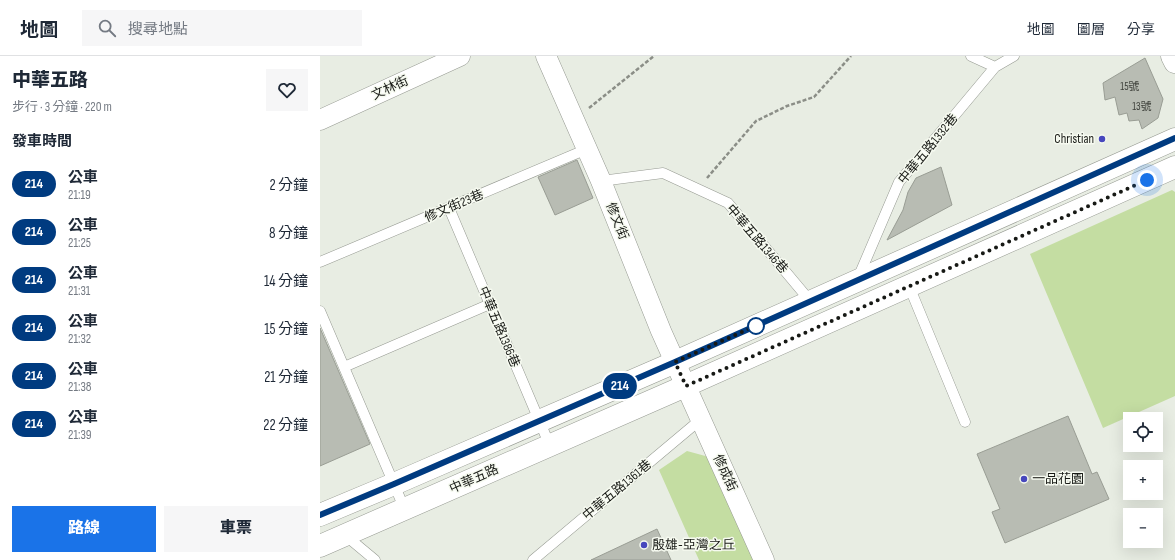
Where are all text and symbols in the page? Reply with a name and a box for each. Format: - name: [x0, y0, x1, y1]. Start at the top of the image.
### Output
- search box: [82, 10, 362, 46]
- icon: search: [96, 17, 118, 39]
- text: 地圖: [20, 19, 58, 42]
- text: 搜尋地點: [128, 20, 188, 39]
- text: 地圖: [1027, 21, 1055, 38]
- text: 圖層: [1077, 21, 1105, 38]
- text: 分享: [1127, 21, 1155, 38]
- text: 中華五路: [12, 69, 88, 92]
- button: heart: [266, 69, 308, 111]
- street label: 文林街: [369, 73, 411, 103]
- house number: 15號: [1120, 80, 1140, 93]
- text: 步行 · 3 分鐘 · 220 m: [12, 99, 112, 115]
- house number: 13號: [1132, 100, 1152, 113]
- street label: 中華五路1332巷: [895, 111, 961, 187]
- place label: Christian: [1054, 131, 1094, 147]
- text: 發車時間: [12, 132, 72, 151]
- marker: Christian: [1097, 134, 1107, 144]
- text: 公車: [68, 168, 98, 187]
- your location: [1137, 170, 1157, 190]
- text: 214: [25, 175, 43, 192]
- text: 2 分鐘: [269, 176, 308, 195]
- street label: 修文街23巷: [422, 186, 486, 226]
- text: 21:19: [68, 187, 91, 203]
- street label: 修文街: [602, 200, 632, 242]
- street label: 中華五路1346巷: [723, 201, 791, 277]
- text: 公車: [68, 216, 98, 235]
- text: 214: [25, 223, 43, 240]
- text: 8 分鐘: [269, 224, 308, 243]
- text: 21:25: [68, 235, 91, 251]
- text: 公車: [68, 264, 98, 283]
- text: 214: [25, 271, 43, 288]
- text: 14 分鐘: [264, 272, 308, 291]
- text: 21:31: [68, 283, 90, 299]
- street label: 中華五路1386巷: [475, 284, 523, 370]
- text: 公車: [68, 312, 98, 331]
- unlabelled marker: [747, 317, 765, 335]
- text: 214: [25, 319, 43, 336]
- text: 15 分鐘: [264, 320, 308, 339]
- text: 21:32: [68, 331, 91, 347]
- text: 公車: [68, 360, 98, 379]
- text: 214: [25, 367, 43, 384]
- text: 21 分鐘: [264, 368, 308, 387]
- line badge: 214: [597, 373, 643, 399]
- text: 214: [611, 377, 629, 394]
- text: 21:38: [68, 379, 92, 395]
- text: 公車: [68, 408, 98, 427]
- map controls: [1123, 412, 1163, 548]
- button: locate: [1123, 412, 1163, 452]
- text: 214: [25, 415, 43, 432]
- text: 22 分鐘: [263, 416, 308, 435]
- text: 21:39: [68, 427, 92, 443]
- street label: 修成街: [710, 452, 740, 494]
- street label: 中華五路1361巷: [579, 456, 655, 524]
- button: +: [1123, 460, 1163, 500]
- street label: 中華五路: [447, 461, 501, 497]
- place label: 一品花園: [1032, 471, 1084, 487]
- marker: 一品花園: [1019, 474, 1029, 484]
- button: 路線: [12, 506, 156, 552]
- button: 車票: [164, 506, 308, 552]
- button: −: [1123, 508, 1163, 548]
- place label: 殷雄-亞灣之丘: [652, 537, 735, 553]
- marker: 殷雄-亞灣之丘: [639, 540, 649, 550]

